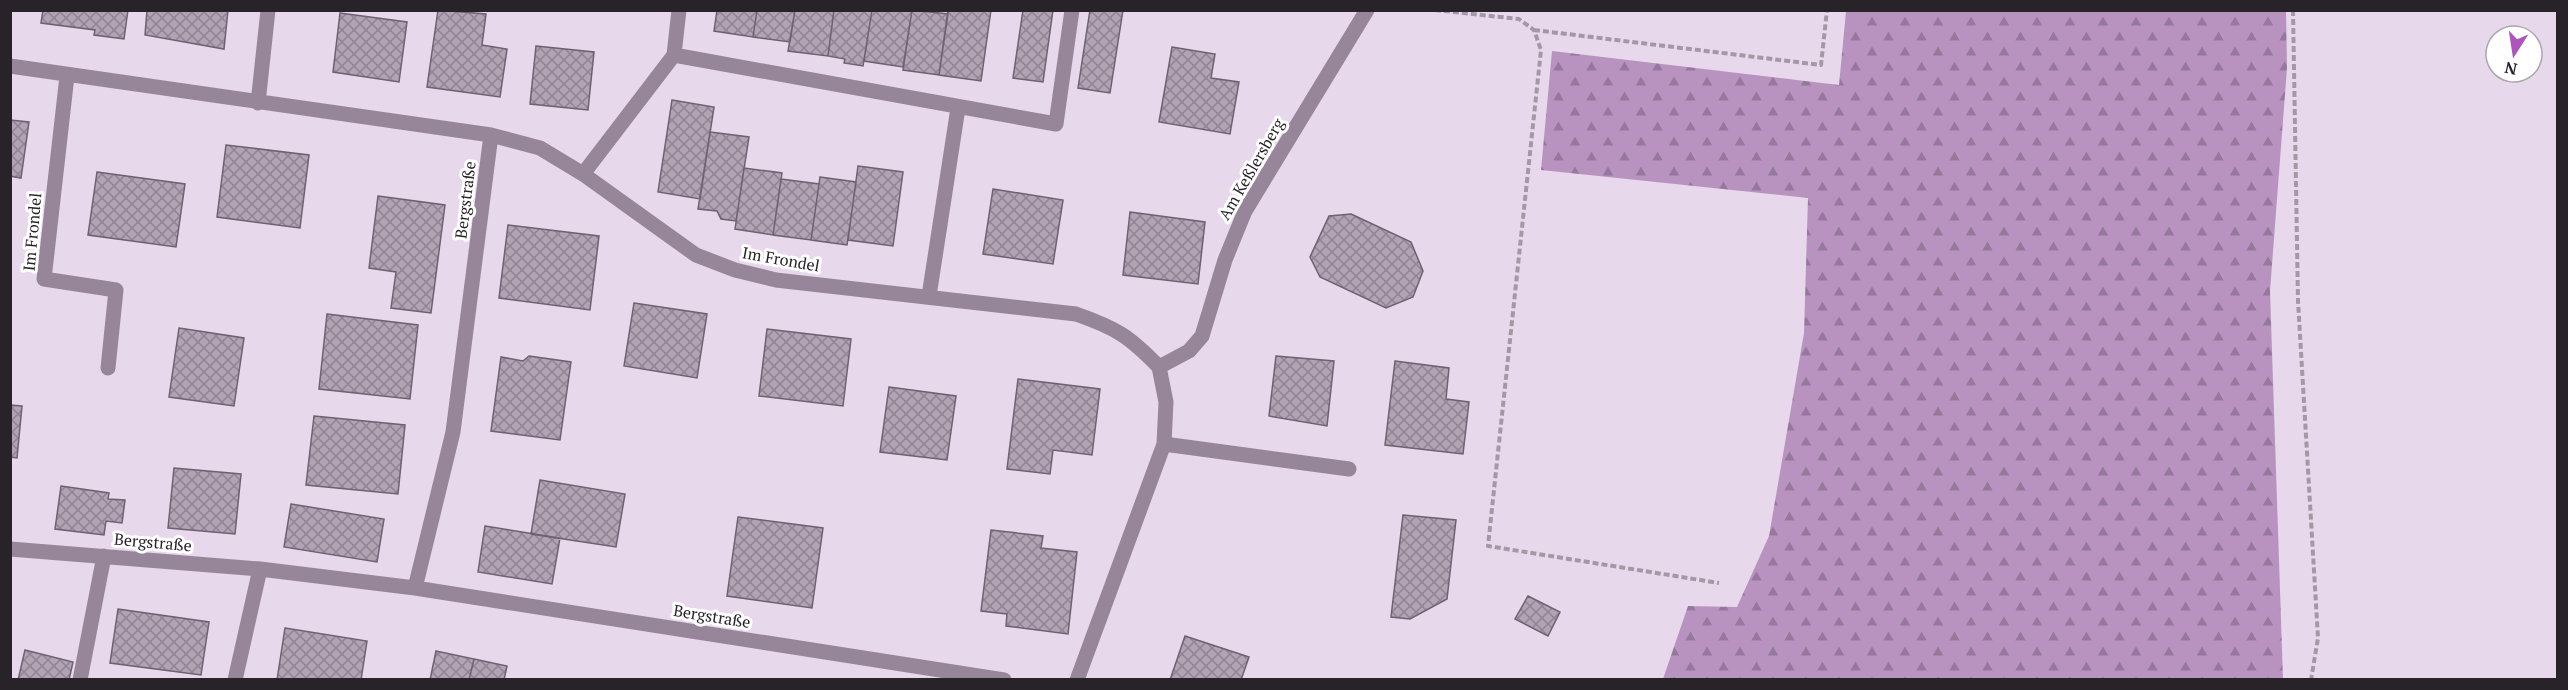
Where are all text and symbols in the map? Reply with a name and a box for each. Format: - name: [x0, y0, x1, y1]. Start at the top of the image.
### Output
- north arrow: [2484, 24, 2544, 84]
- text: N: [2503, 57, 2519, 81]
- street label: Am Keßlersberg: [1213, 114, 1289, 224]
- street label: Bergstraße: [449, 160, 481, 240]
- street label: Im Frondel: [18, 192, 46, 272]
- street label: Im Frondel: [741, 241, 822, 277]
- street label: Bergstraße: [113, 528, 193, 556]
- street label: Bergstraße: [672, 599, 752, 633]

